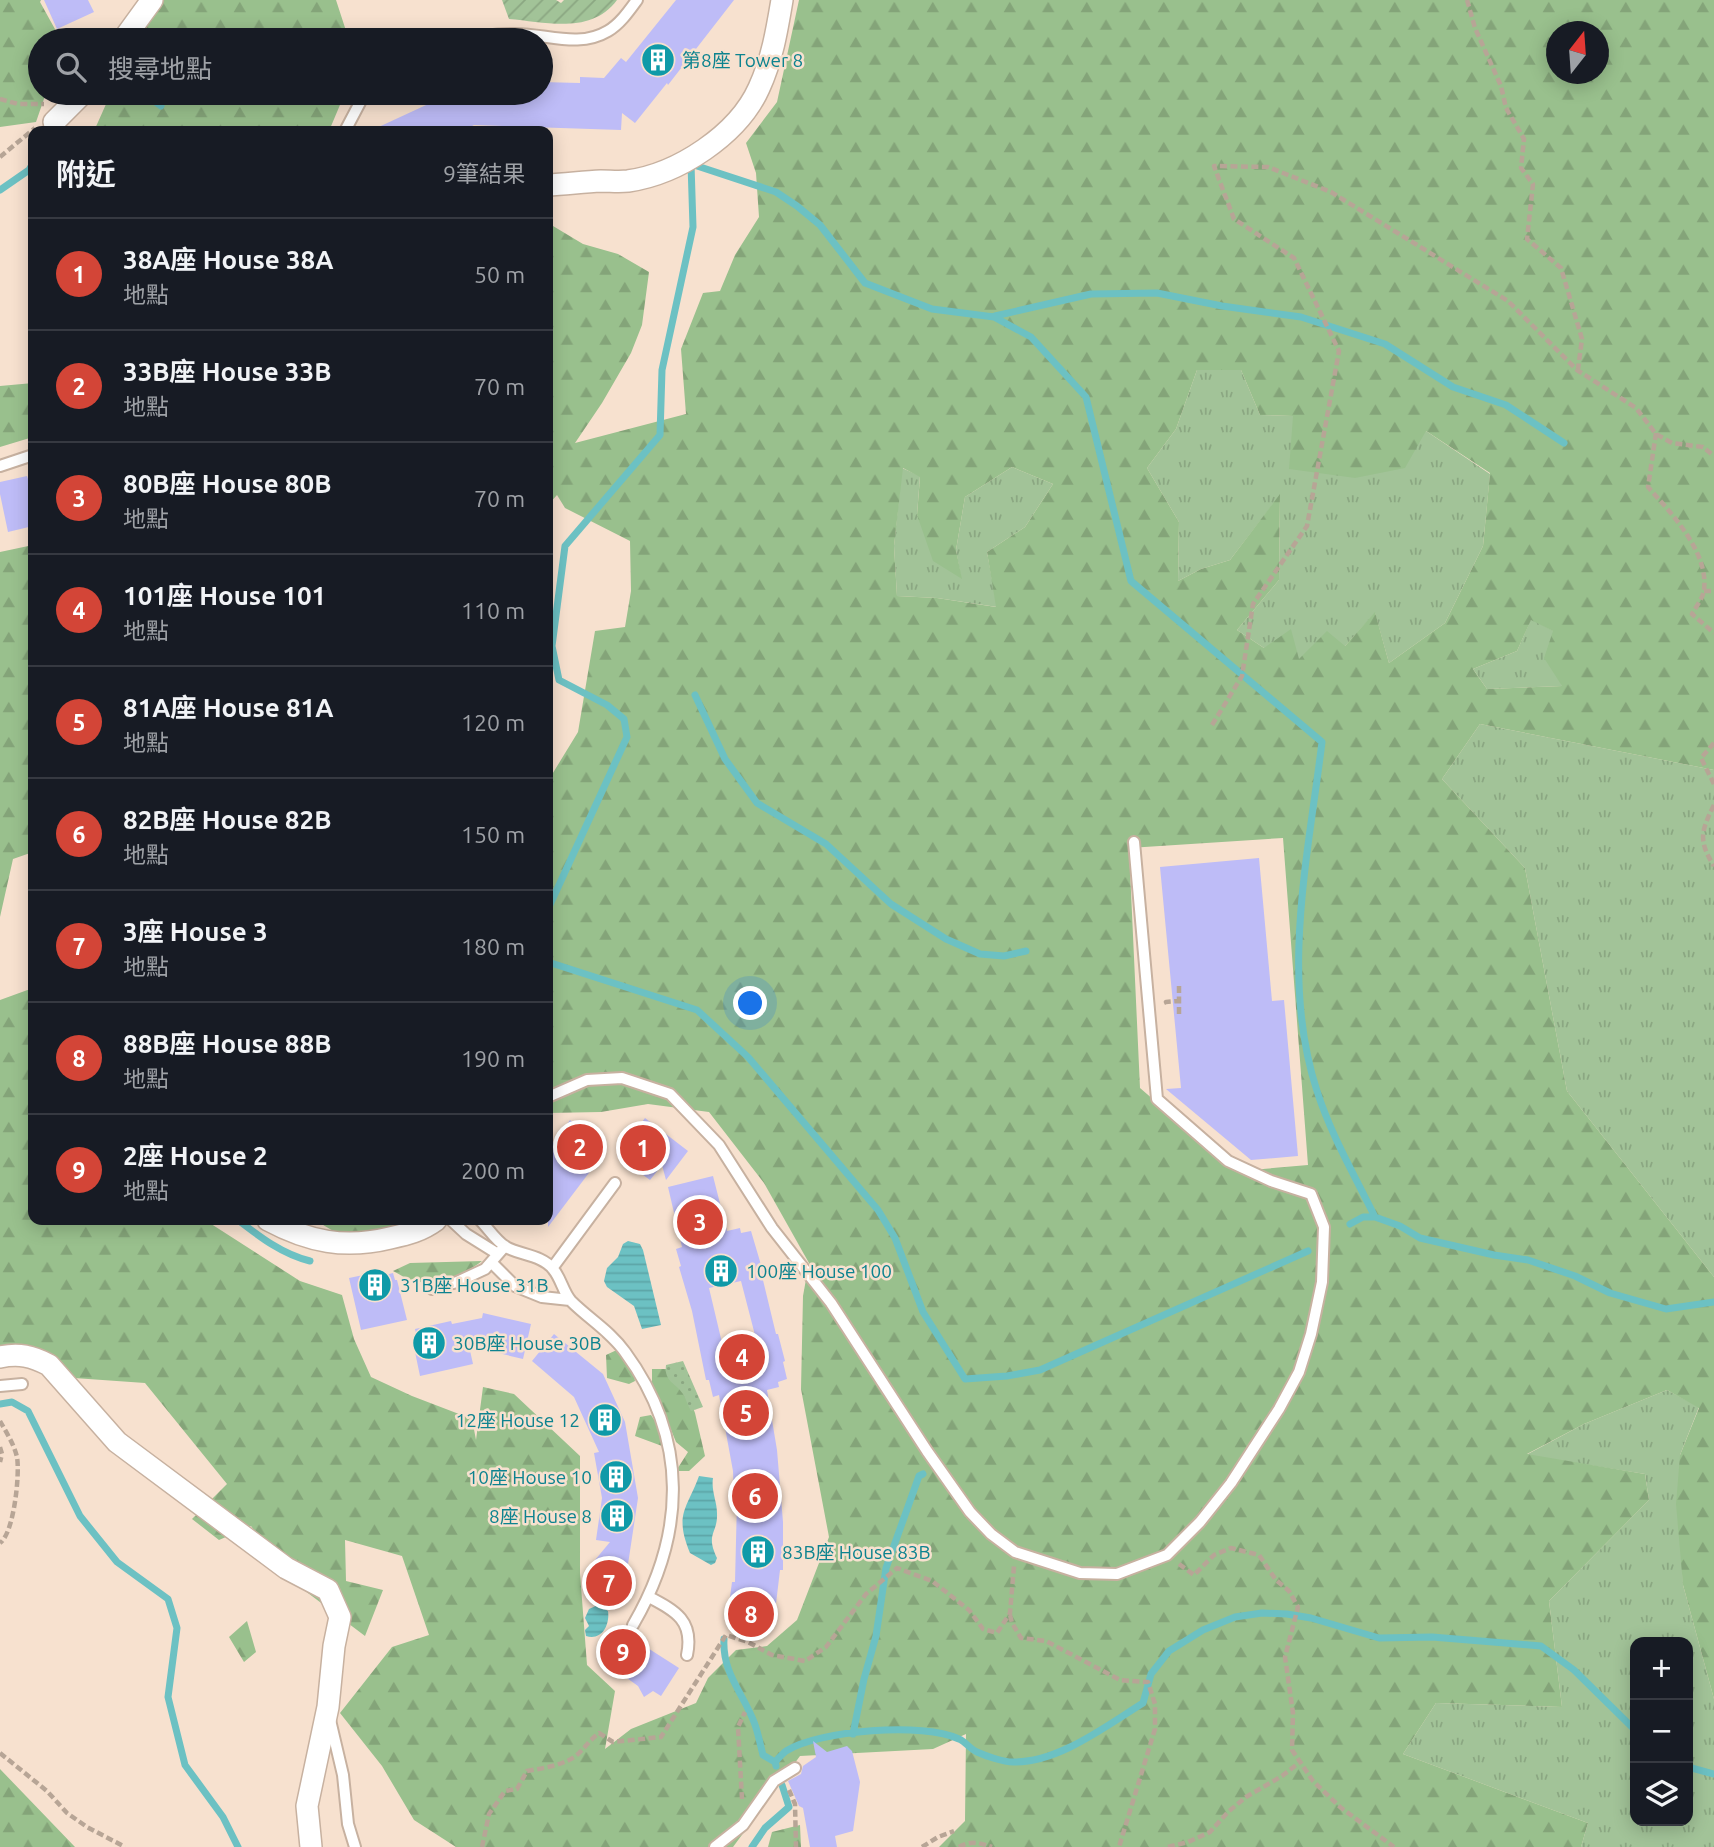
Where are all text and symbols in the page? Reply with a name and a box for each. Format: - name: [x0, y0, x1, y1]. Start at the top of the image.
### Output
- north arrow: [1546, 21, 1609, 84]
- search box: [28, 28, 553, 105]
- building icon: 第8座 Tower 8: [639, 41, 677, 79]
- icon: search: [52, 48, 90, 86]
- place label: 第8座 Tower 8: [682, 49, 803, 71]
- text: 搜尋地點: [108, 54, 212, 83]
- text: 附近: [56, 157, 116, 191]
- text: 9筆結果: [443, 161, 525, 186]
- text: 38A座 House 38A: [123, 245, 334, 274]
- text: 1: [73, 262, 85, 287]
- text: 50 m: [474, 262, 525, 287]
- text: 地點: [123, 282, 169, 307]
- text: 33B座 House 33B: [123, 357, 331, 386]
- text: 2: [73, 374, 85, 399]
- text: 70 m: [474, 374, 525, 399]
- text: 地點: [123, 394, 169, 419]
- text: 80B座 House 80B: [123, 469, 331, 498]
- text: 3: [73, 486, 85, 511]
- text: 70 m: [474, 486, 525, 511]
- text: 地點: [123, 506, 169, 531]
- text: 101座 House 101: [123, 581, 326, 610]
- text: 4: [73, 598, 85, 623]
- text: 110 m: [461, 598, 525, 623]
- text: 地點: [123, 618, 169, 643]
- text: 81A座 House 81A: [123, 693, 334, 722]
- text: 5: [73, 710, 85, 735]
- text: 120 m: [461, 710, 525, 735]
- text: 地點: [123, 730, 169, 755]
- text: 82B座 House 82B: [123, 805, 331, 834]
- text: 6: [73, 822, 85, 847]
- text: 150 m: [461, 822, 525, 847]
- text: 地點: [123, 842, 169, 867]
- text: 3座 House 3: [123, 917, 268, 946]
- text: 7: [73, 934, 85, 959]
- text: 180 m: [461, 934, 525, 959]
- text: 地點: [123, 954, 169, 979]
- your location: [733, 986, 767, 1020]
- text: 88B座 House 88B: [123, 1029, 331, 1058]
- text: 8: [73, 1046, 85, 1071]
- text: 190 m: [461, 1046, 525, 1071]
- text: 地點: [123, 1066, 169, 1091]
- pin: 2: [557, 1121, 603, 1173]
- pin: 1: [620, 1122, 666, 1174]
- text: 2座 House 2: [123, 1141, 268, 1170]
- text: 9: [73, 1158, 85, 1183]
- text: 200 m: [461, 1158, 525, 1183]
- text: 地點: [123, 1178, 169, 1203]
- pin: 3: [677, 1196, 723, 1248]
- building icon: 100座 House 100: [702, 1252, 740, 1290]
- place label: 100座 House 100: [746, 1260, 892, 1282]
- building icon: 31B座 House 31B: [356, 1266, 394, 1304]
- place label: 31B座 House 31B: [400, 1274, 549, 1296]
- building icon: 30B座 House 30B: [410, 1324, 448, 1362]
- pin: 4: [719, 1331, 765, 1383]
- place label: 30B座 House 30B: [453, 1332, 602, 1354]
- pin: 5: [723, 1387, 769, 1439]
- building icon: 12座 House 12: [586, 1401, 624, 1439]
- place label: 12座 House 12: [455, 1409, 580, 1431]
- building icon: 10座 House 10: [597, 1458, 635, 1496]
- place label: 10座 House 10: [467, 1466, 592, 1488]
- pin: 6: [732, 1470, 778, 1522]
- building icon: 8座 House 8: [598, 1497, 636, 1535]
- place label: 8座 House 8: [489, 1505, 592, 1527]
- building icon: 83B座 House 83B: [739, 1533, 777, 1571]
- place label: 83B座 House 83B: [782, 1541, 931, 1563]
- pin: 7: [586, 1557, 632, 1609]
- pin: 8: [728, 1588, 774, 1640]
- pin: 9: [600, 1626, 646, 1678]
- map controls: [1630, 1637, 1693, 1826]
- button: +: [1630, 1637, 1693, 1700]
- button: −: [1630, 1700, 1693, 1763]
- button: layers: [1630, 1763, 1693, 1826]

